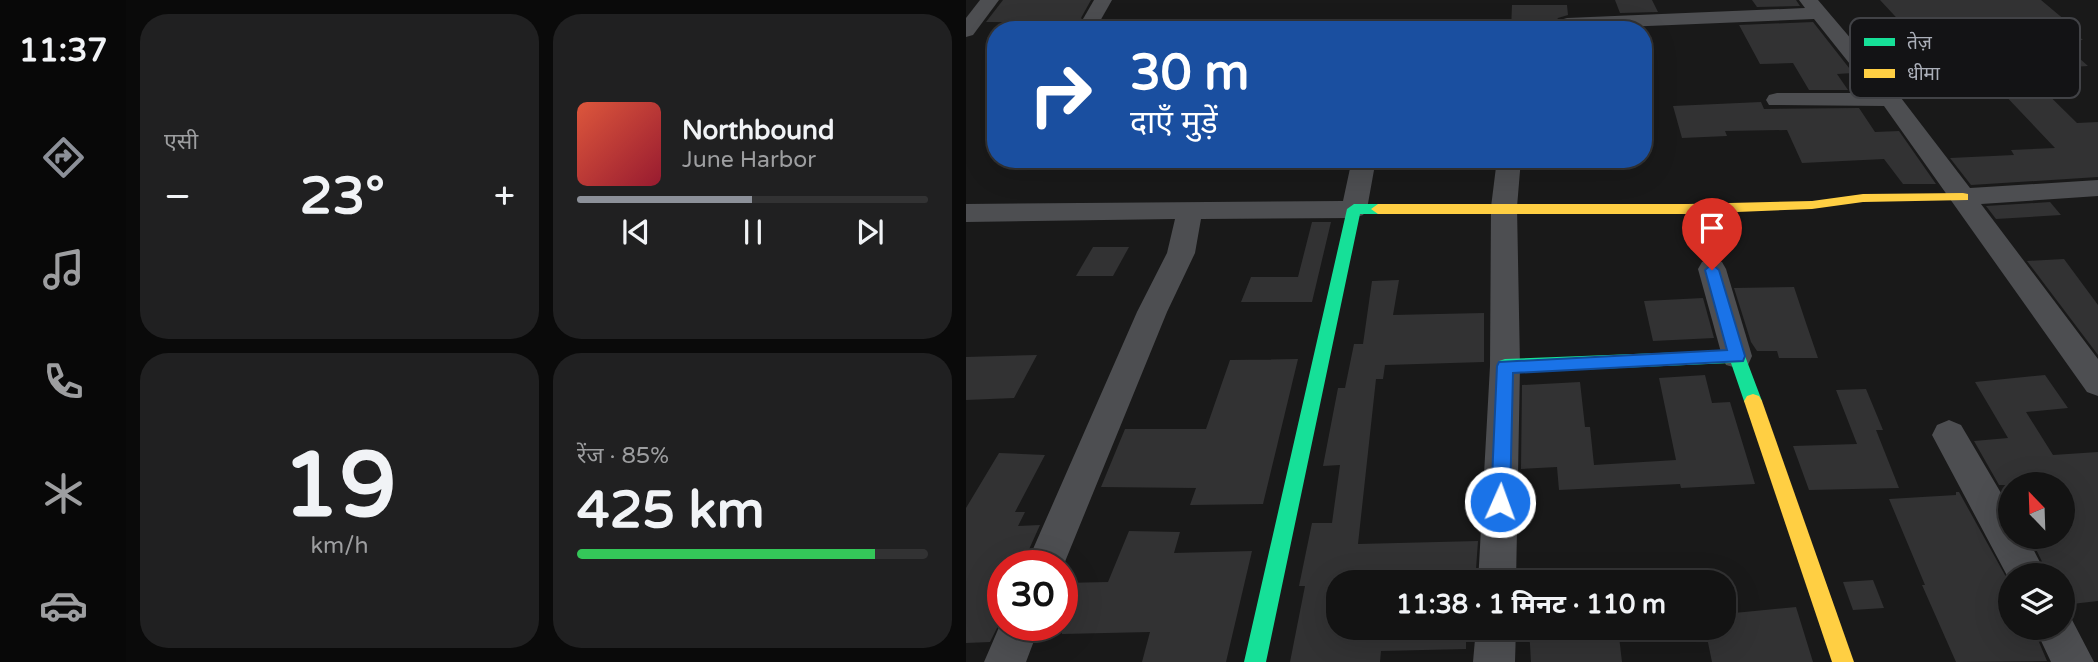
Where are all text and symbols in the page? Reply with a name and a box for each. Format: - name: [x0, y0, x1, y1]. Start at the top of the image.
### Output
- legend: [1850, 18, 2080, 98]
- text: तेज़: [1907, 31, 1933, 54]
- text: 11:37: [19, 32, 107, 70]
- text: 30 m: [1130, 44, 1249, 103]
- icon: right: [1015, 49, 1106, 140]
- text: धीमा: [1907, 63, 1941, 85]
- text: दाएँ मुड़ें: [1130, 104, 1218, 142]
- text: Northbound: [682, 115, 834, 146]
- text: एसी: [164, 128, 198, 156]
- icon: directions: [39, 133, 88, 182]
- text: June Harbor: [682, 146, 816, 174]
- text: 23°: [300, 165, 385, 228]
- text: −: [164, 174, 191, 220]
- text: +: [494, 174, 515, 220]
- pin: [1682, 198, 1742, 270]
- icon: arrive: [1693, 209, 1731, 247]
- icon: previous: [617, 213, 655, 251]
- icon: pause: [734, 213, 772, 251]
- icon: next: [851, 213, 889, 251]
- icon: music: [39, 245, 88, 294]
- icon: phone: [39, 357, 88, 406]
- text: 19: [282, 431, 397, 541]
- text: रेंज · 85%: [577, 442, 669, 470]
- position arrow: [1463, 465, 1537, 539]
- icon: climate: [39, 469, 88, 518]
- north arrow: [1998, 472, 2076, 550]
- map controls: [1998, 472, 2075, 640]
- text: 425 km: [577, 479, 765, 542]
- text: km/h: [311, 532, 368, 560]
- speed limit sign: 30: [987, 550, 1078, 641]
- button: layers: [1998, 563, 2075, 640]
- icon: car: [39, 581, 88, 630]
- text: 11:38 · 1 मिनट · 110 m: [1396, 589, 1666, 620]

